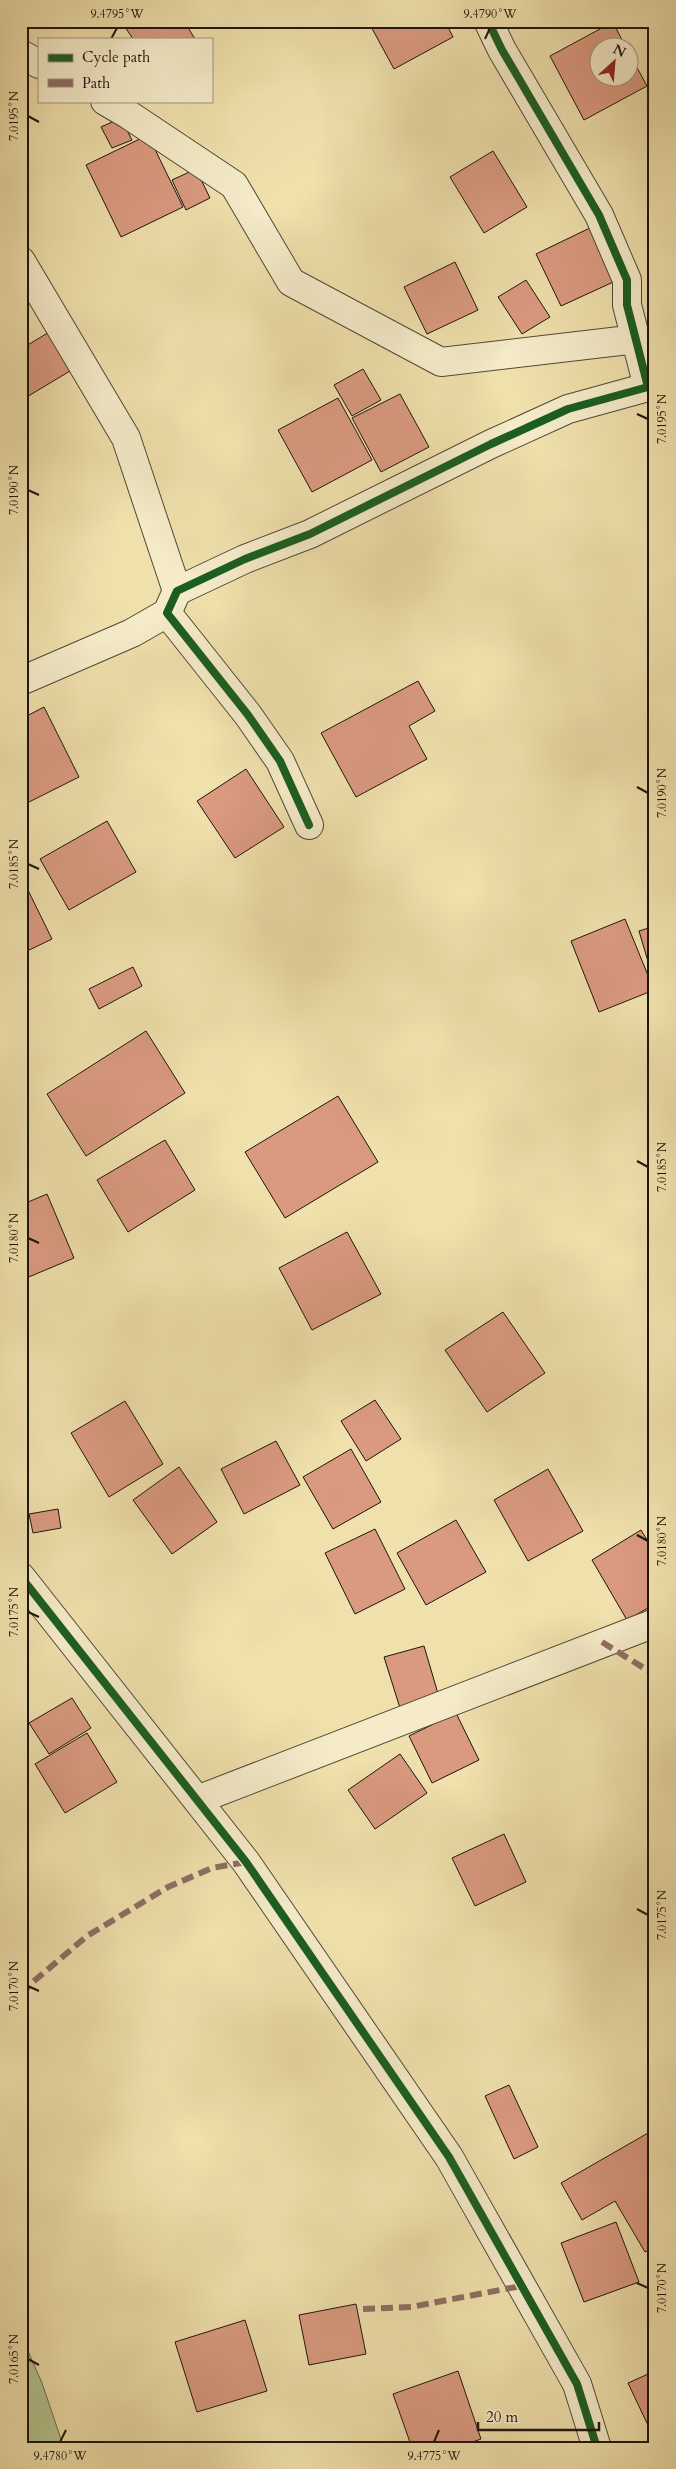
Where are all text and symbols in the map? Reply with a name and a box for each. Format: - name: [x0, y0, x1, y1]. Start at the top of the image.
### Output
- text: 9.4795°W: [90, 6, 144, 22]
- text: 9.4790°W: [463, 6, 517, 22]
- legend: [38, 38, 212, 102]
- north arrow: [588, 38, 638, 88]
- text: N: [610, 40, 629, 62]
- text: Cycle path: [82, 47, 151, 67]
- text: Path: [82, 73, 111, 93]
- text: 7.0195°N: [6, 90, 22, 141]
- text: 7.0195°N: [654, 393, 670, 444]
- text: 7.0190°N: [6, 464, 22, 515]
- text: 7.0190°N: [654, 767, 670, 818]
- text: 7.0185°N: [6, 838, 22, 889]
- text: 7.0185°N: [654, 1141, 670, 1192]
- text: 7.0180°N: [6, 1212, 22, 1263]
- text: 7.0180°N: [654, 1515, 670, 1566]
- text: 7.0175°N: [6, 1586, 22, 1637]
- text: 7.0175°N: [654, 1889, 670, 1940]
- text: 7.0170°N: [6, 1960, 22, 2011]
- text: 7.0170°N: [654, 2262, 670, 2313]
- text: 7.0165°N: [6, 2333, 22, 2384]
- scale bar: [478, 2399, 600, 2431]
- text: 20 m: [486, 2407, 518, 2427]
- text: 9.4780°W: [33, 2448, 87, 2464]
- text: 9.4775°W: [407, 2448, 461, 2464]

